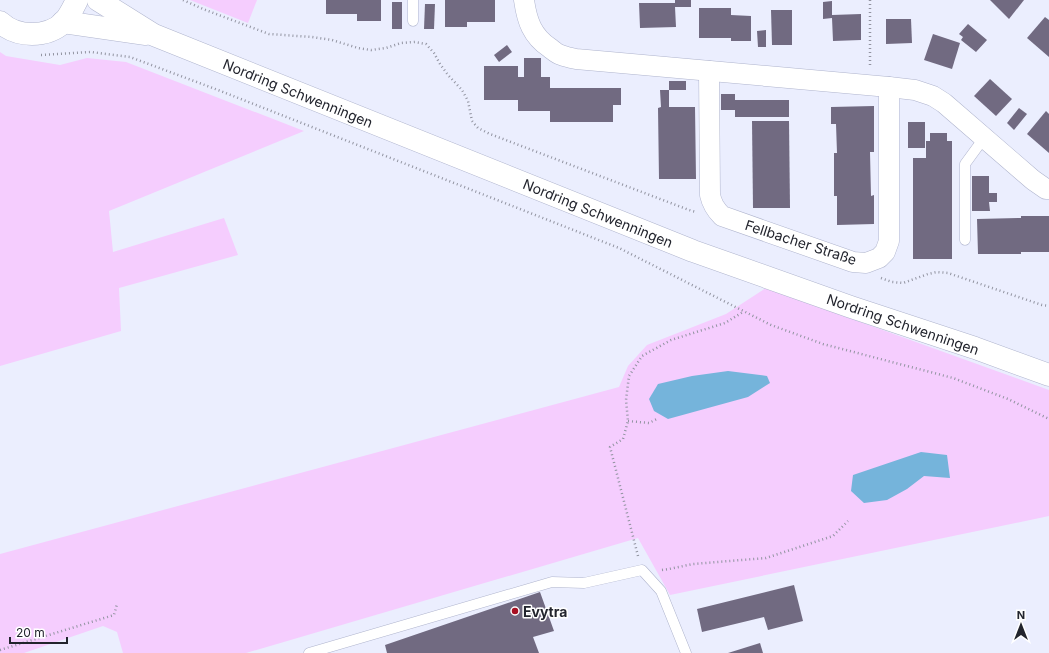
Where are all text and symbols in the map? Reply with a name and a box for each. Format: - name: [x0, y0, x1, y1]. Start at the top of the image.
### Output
- street label: Nordring Schwenningen: [221, 55, 375, 131]
- street label: Nordring Schwenningen: [521, 175, 675, 251]
- street label: Fellbacher Straße: [743, 216, 859, 268]
- street label: Nordring Schwenningen: [825, 290, 981, 358]
- place label: Evytra: [523, 603, 567, 620]
- north arrow: [1001, 605, 1041, 645]
- marker: Evytra: [510, 606, 520, 616]
- text: N: [1017, 608, 1025, 622]
- scale bar: [10, 619, 67, 645]
- text: 20 m: [16, 625, 45, 640]

